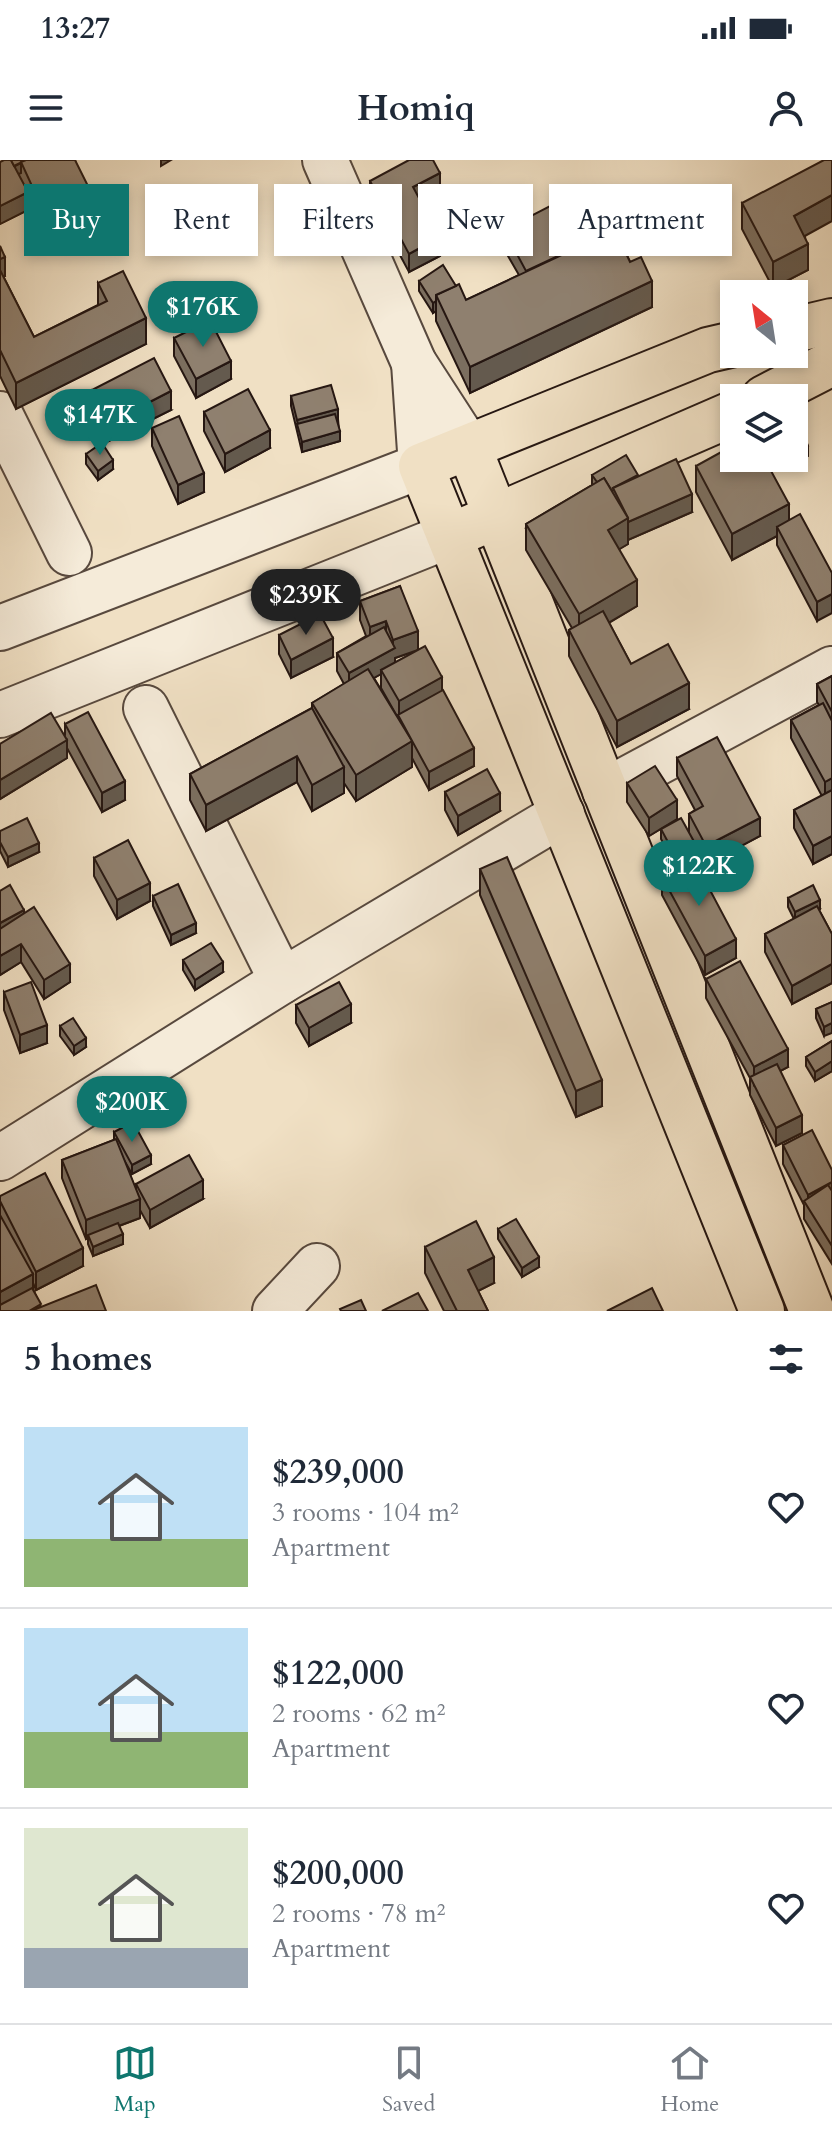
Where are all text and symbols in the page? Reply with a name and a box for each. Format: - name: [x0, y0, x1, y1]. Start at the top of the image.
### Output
- text: 13:27: [40, 8, 110, 49]
- text: Homiq: [357, 84, 475, 133]
- icon: menu: [24, 86, 68, 130]
- icon: person: [764, 86, 808, 130]
- chip: Buy: [24, 184, 129, 256]
- chip: Rent: [145, 184, 258, 256]
- chip: Filters: [274, 184, 402, 256]
- chip: New: [418, 184, 533, 256]
- chip: Apartment: [549, 184, 732, 256]
- north arrow: [720, 280, 808, 368]
- map controls: [720, 280, 808, 472]
- pin: $176K: [147, 281, 259, 349]
- text: $176K: [166, 289, 240, 324]
- button: layers: [720, 384, 808, 472]
- pin: $147K: [44, 389, 156, 457]
- text: $147K: [63, 397, 137, 432]
- pin: $239K: [250, 569, 362, 637]
- text: $239K: [269, 577, 343, 612]
- pin: $122K: [643, 840, 755, 908]
- text: $122K: [662, 848, 736, 883]
- pin: $200K: [76, 1076, 188, 1144]
- text: $200K: [95, 1084, 169, 1119]
- text: 5 homes: [24, 1336, 152, 1382]
- icon: filters: [764, 1337, 808, 1381]
- text: $239,000: [272, 1449, 404, 1495]
- icon: home: [88, 1459, 184, 1555]
- icon: heart: [764, 1485, 808, 1529]
- text: 3 rooms · 104 m²: [272, 1495, 459, 1530]
- text: Apartment: [272, 1530, 390, 1565]
- text: $122,000: [272, 1650, 404, 1696]
- icon: home: [88, 1660, 184, 1756]
- icon: heart: [764, 1686, 808, 1730]
- text: 2 rooms · 62 m²: [272, 1696, 445, 1731]
- text: Apartment: [272, 1731, 390, 1766]
- text: $200,000: [272, 1850, 404, 1896]
- icon: home: [88, 1860, 184, 1956]
- icon: heart: [764, 1886, 808, 1930]
- text: 2 rooms · 78 m²: [272, 1896, 445, 1931]
- text: Apartment: [272, 1931, 390, 1966]
- tab: Map: [113, 2041, 157, 2119]
- tab: Saved: [382, 2041, 435, 2119]
- tab: Home: [660, 2041, 719, 2119]

